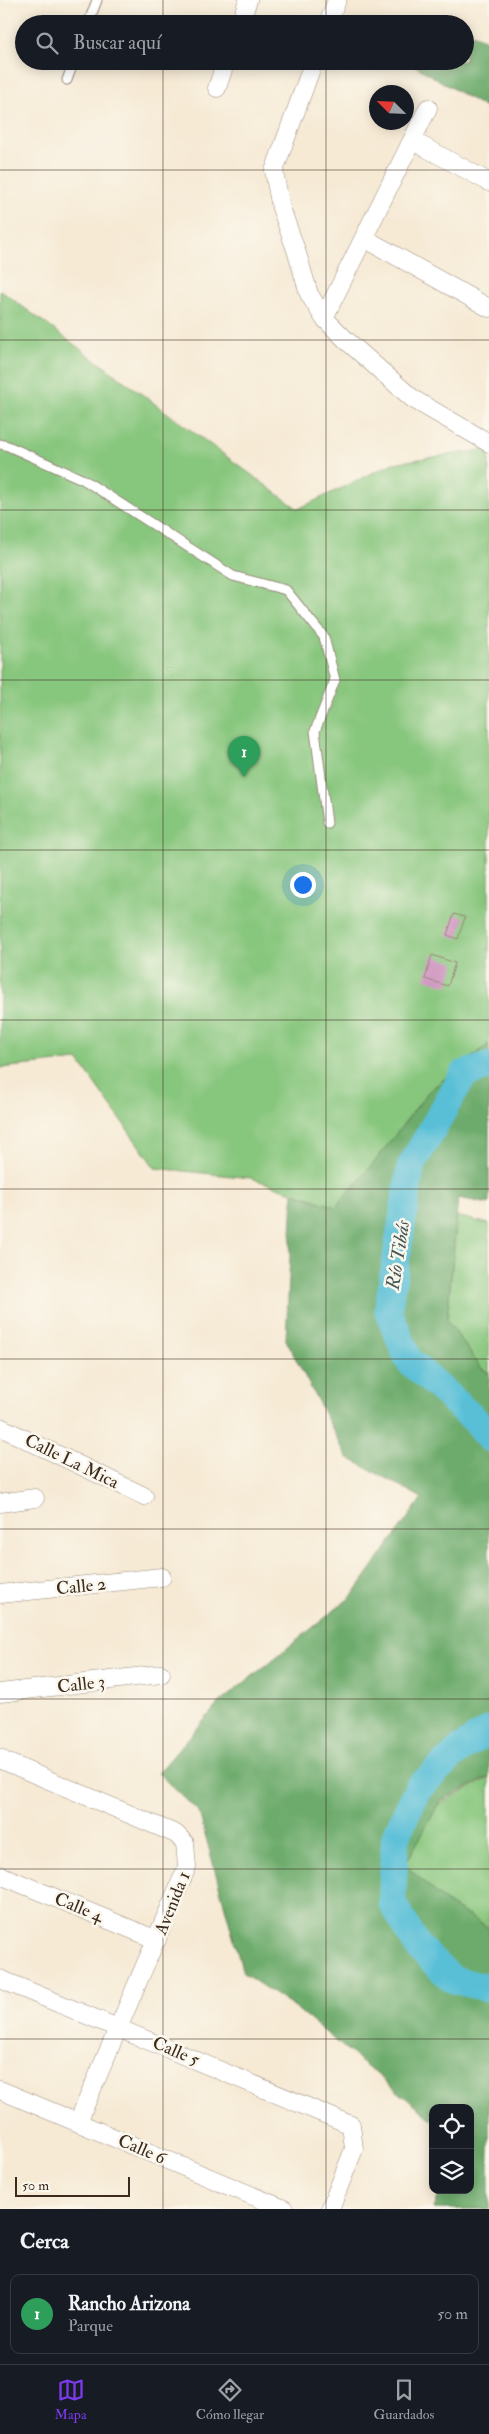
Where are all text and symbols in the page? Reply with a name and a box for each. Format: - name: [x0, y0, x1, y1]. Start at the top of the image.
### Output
- search box: [15, 15, 474, 70]
- icon: search: [33, 29, 61, 57]
- text: Buscar aquí: [73, 31, 161, 55]
- north arrow: [369, 85, 414, 130]
- pin: 1: [228, 736, 260, 777]
- your location: [290, 872, 316, 898]
- water label: Río Tibás: [381, 1218, 415, 1293]
- street label: Calle La Mica: [21, 1429, 123, 1494]
- street label: Calle 2: [55, 1572, 107, 1601]
- street label: Calle 3: [56, 1670, 106, 1699]
- street label: Avenida 1: [149, 1868, 196, 1939]
- street label: Calle 4: [51, 1887, 108, 1928]
- street label: Calle 5: [149, 2031, 203, 2072]
- map controls: [429, 2104, 474, 2194]
- button: locate: [429, 2104, 474, 2149]
- street label: Calle 6: [114, 2129, 170, 2170]
- button: layers: [429, 2149, 474, 2194]
- scale bar: [15, 2174, 130, 2197]
- text: 50 m: [22, 2177, 49, 2194]
- text: Cerca: [20, 2228, 69, 2255]
- text: Rancho Arizona: [68, 2292, 190, 2316]
- text: 1: [34, 2304, 40, 2324]
- text: 50 m: [437, 2304, 468, 2324]
- text: Parque: [68, 2316, 113, 2336]
- tab: Mapa: [55, 2376, 87, 2423]
- tab: Cómo llegar: [196, 2376, 264, 2423]
- tab: Guardados: [373, 2376, 434, 2423]

